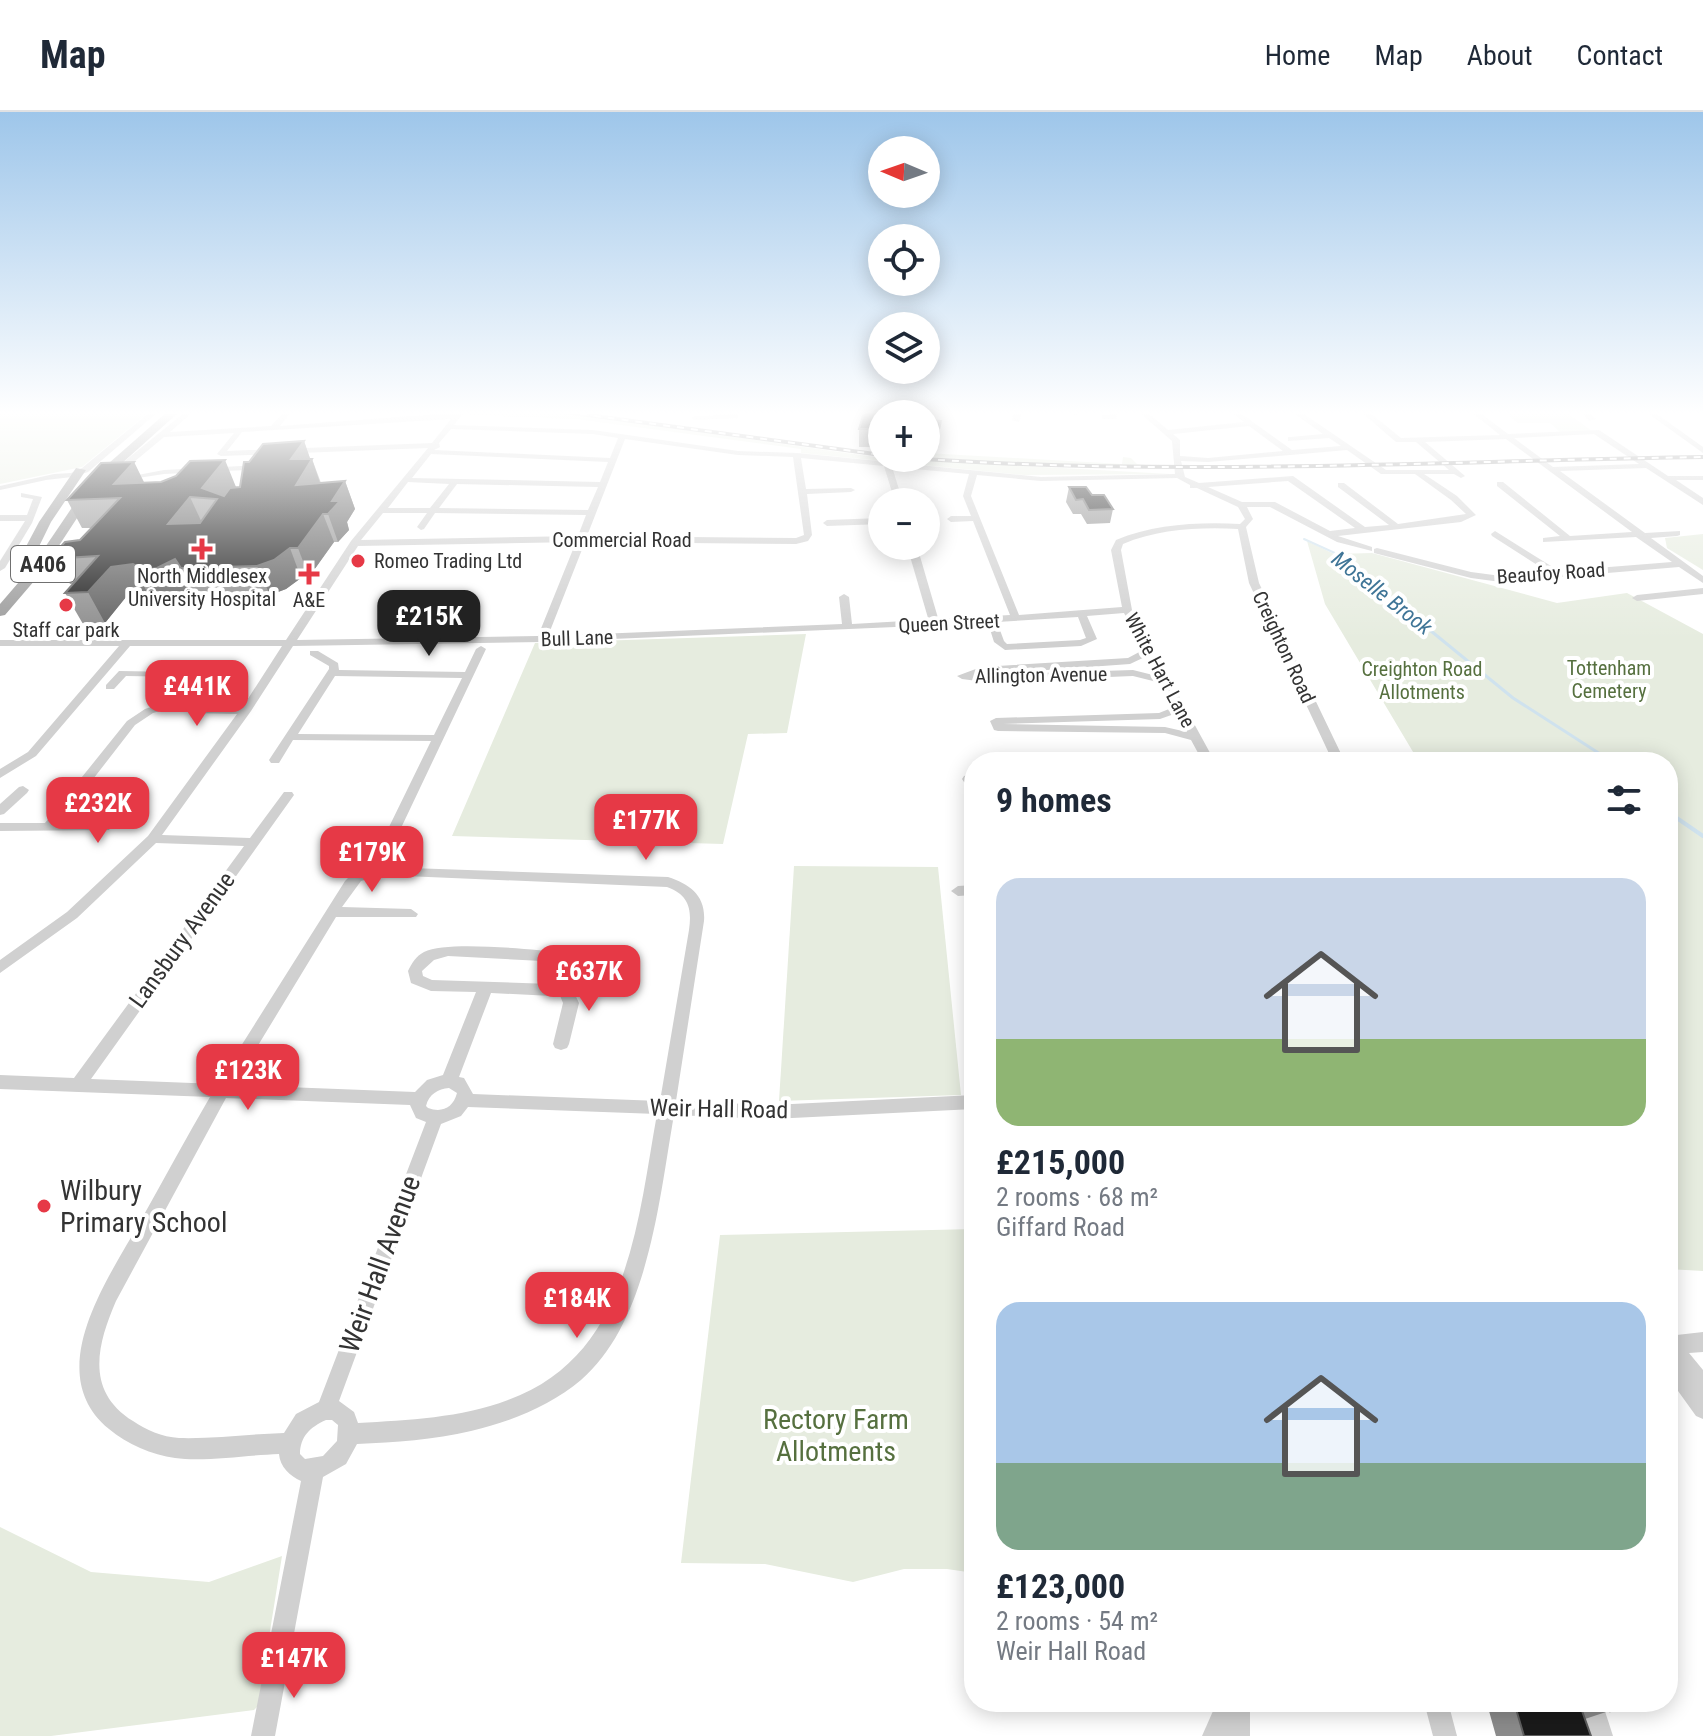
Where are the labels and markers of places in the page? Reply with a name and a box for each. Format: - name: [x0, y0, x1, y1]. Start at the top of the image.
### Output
- marker: North Middlesex University Hospital: [191, 538, 213, 560]
- place label: Romeo Trading Ltd: [374, 549, 522, 573]
- marker: Romeo Trading Ltd: [349, 552, 367, 570]
- marker: A&E: [298, 563, 320, 585]
- place label: North Middlesex University Hospital: [128, 564, 276, 611]
- place label: A&E: [293, 588, 325, 612]
- pin: £215K: [373, 590, 485, 658]
- marker: Staff car park: [57, 596, 75, 614]
- place label: Staff car park: [12, 618, 120, 642]
- pin: £441K: [141, 660, 253, 728]
- pin: £232K: [42, 777, 154, 845]
- pin: £177K: [590, 794, 702, 862]
- pin: £179K: [316, 826, 428, 894]
- pin: £637K: [533, 945, 645, 1013]
- pin: £123K: [192, 1044, 304, 1112]
- place label: Wilbury Primary School: [60, 1174, 227, 1239]
- marker: Wilbury Primary School: [35, 1197, 53, 1215]
- pin: £184K: [521, 1272, 633, 1340]
- pin: £147K: [238, 1632, 350, 1700]

